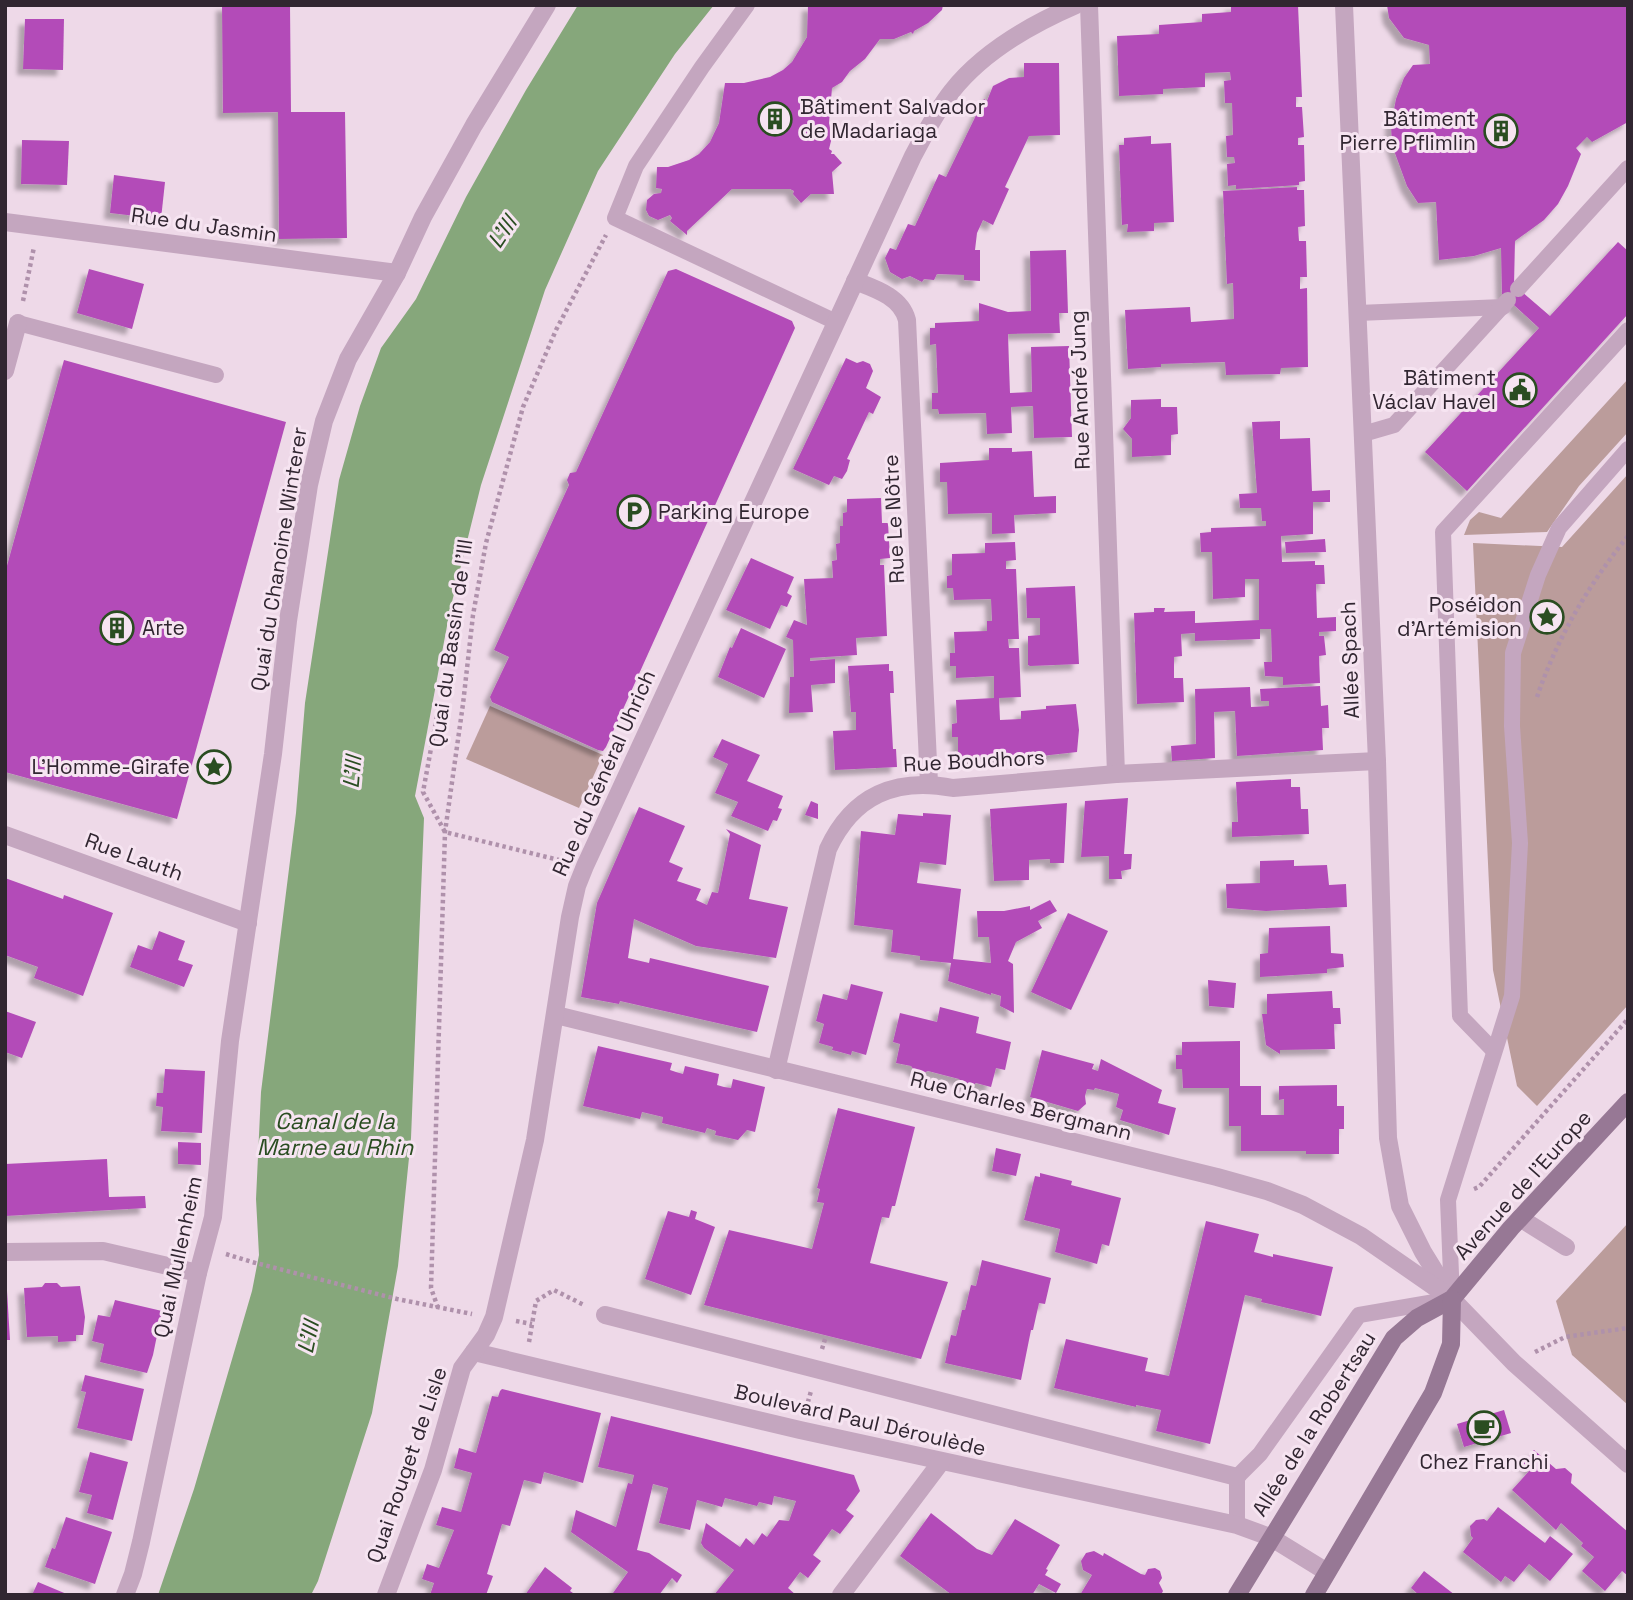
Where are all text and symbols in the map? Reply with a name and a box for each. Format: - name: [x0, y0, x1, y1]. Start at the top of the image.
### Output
- place label: Bâtiment Salvador de Madariaga: [800, 93, 986, 144]
- building icon: Bâtiment Salvador de Madariaga: [756, 100, 794, 138]
- place label: Bâtiment Pierre Pflimlin: [1340, 105, 1476, 156]
- building icon: Bâtiment Pierre Pflimlin: [1482, 112, 1520, 150]
- street label: Rue du Jasmin: [130, 201, 279, 248]
- water label: L'Ill: [480, 208, 525, 254]
- street label: Rue André Jung: [1063, 310, 1096, 470]
- place label: Bâtiment Václav Havel: [1372, 364, 1496, 415]
- public building icon: Bâtiment Václav Havel: [1501, 371, 1539, 409]
- street label: Quai du Chanoine Winterer: [244, 425, 313, 693]
- street label: Rue Le Nôtre: [877, 454, 910, 584]
- parking icon: Parking Europe: [615, 493, 653, 531]
- place label: Parking Europe: [658, 498, 810, 525]
- street label: Quai du Bassin de l'Ill: [423, 537, 478, 749]
- place label: Poséidon d'Artémision: [1397, 591, 1522, 642]
- place icon: Poséidon d'Artémision: [1528, 598, 1566, 636]
- street label: Allée Spach: [1334, 601, 1365, 719]
- building icon: Arte: [98, 609, 136, 647]
- place label: Arte: [142, 614, 185, 641]
- street label: Rue du Général Uhrich: [546, 666, 661, 880]
- street label: Rue Boudhors: [902, 743, 1045, 778]
- place icon: L'Homme-Girafe: [195, 748, 233, 786]
- water label: L'Ill: [336, 752, 369, 790]
- place label: L'Homme-Girafe: [31, 753, 190, 780]
- street label: Rue Lauth: [81, 826, 187, 887]
- street label: Rue Charles Bergmann: [907, 1065, 1135, 1146]
- street label: Avenue de l'Europe: [1448, 1104, 1597, 1265]
- water label: Canal de la Marne au Rhin: [257, 1106, 414, 1162]
- street label: Quai Mullenheim: [147, 1174, 208, 1340]
- water label: L'Ill: [290, 1316, 327, 1356]
- street label: Allée de la Robertsau: [1246, 1326, 1382, 1521]
- street label: Quai Rouget de Lisle: [360, 1363, 453, 1567]
- street label: Boulevard Paul Déroulède: [732, 1377, 988, 1462]
- cafe icon: Chez Franchi: [1465, 1409, 1503, 1447]
- place label: Chez Franchi: [1419, 1448, 1549, 1475]

